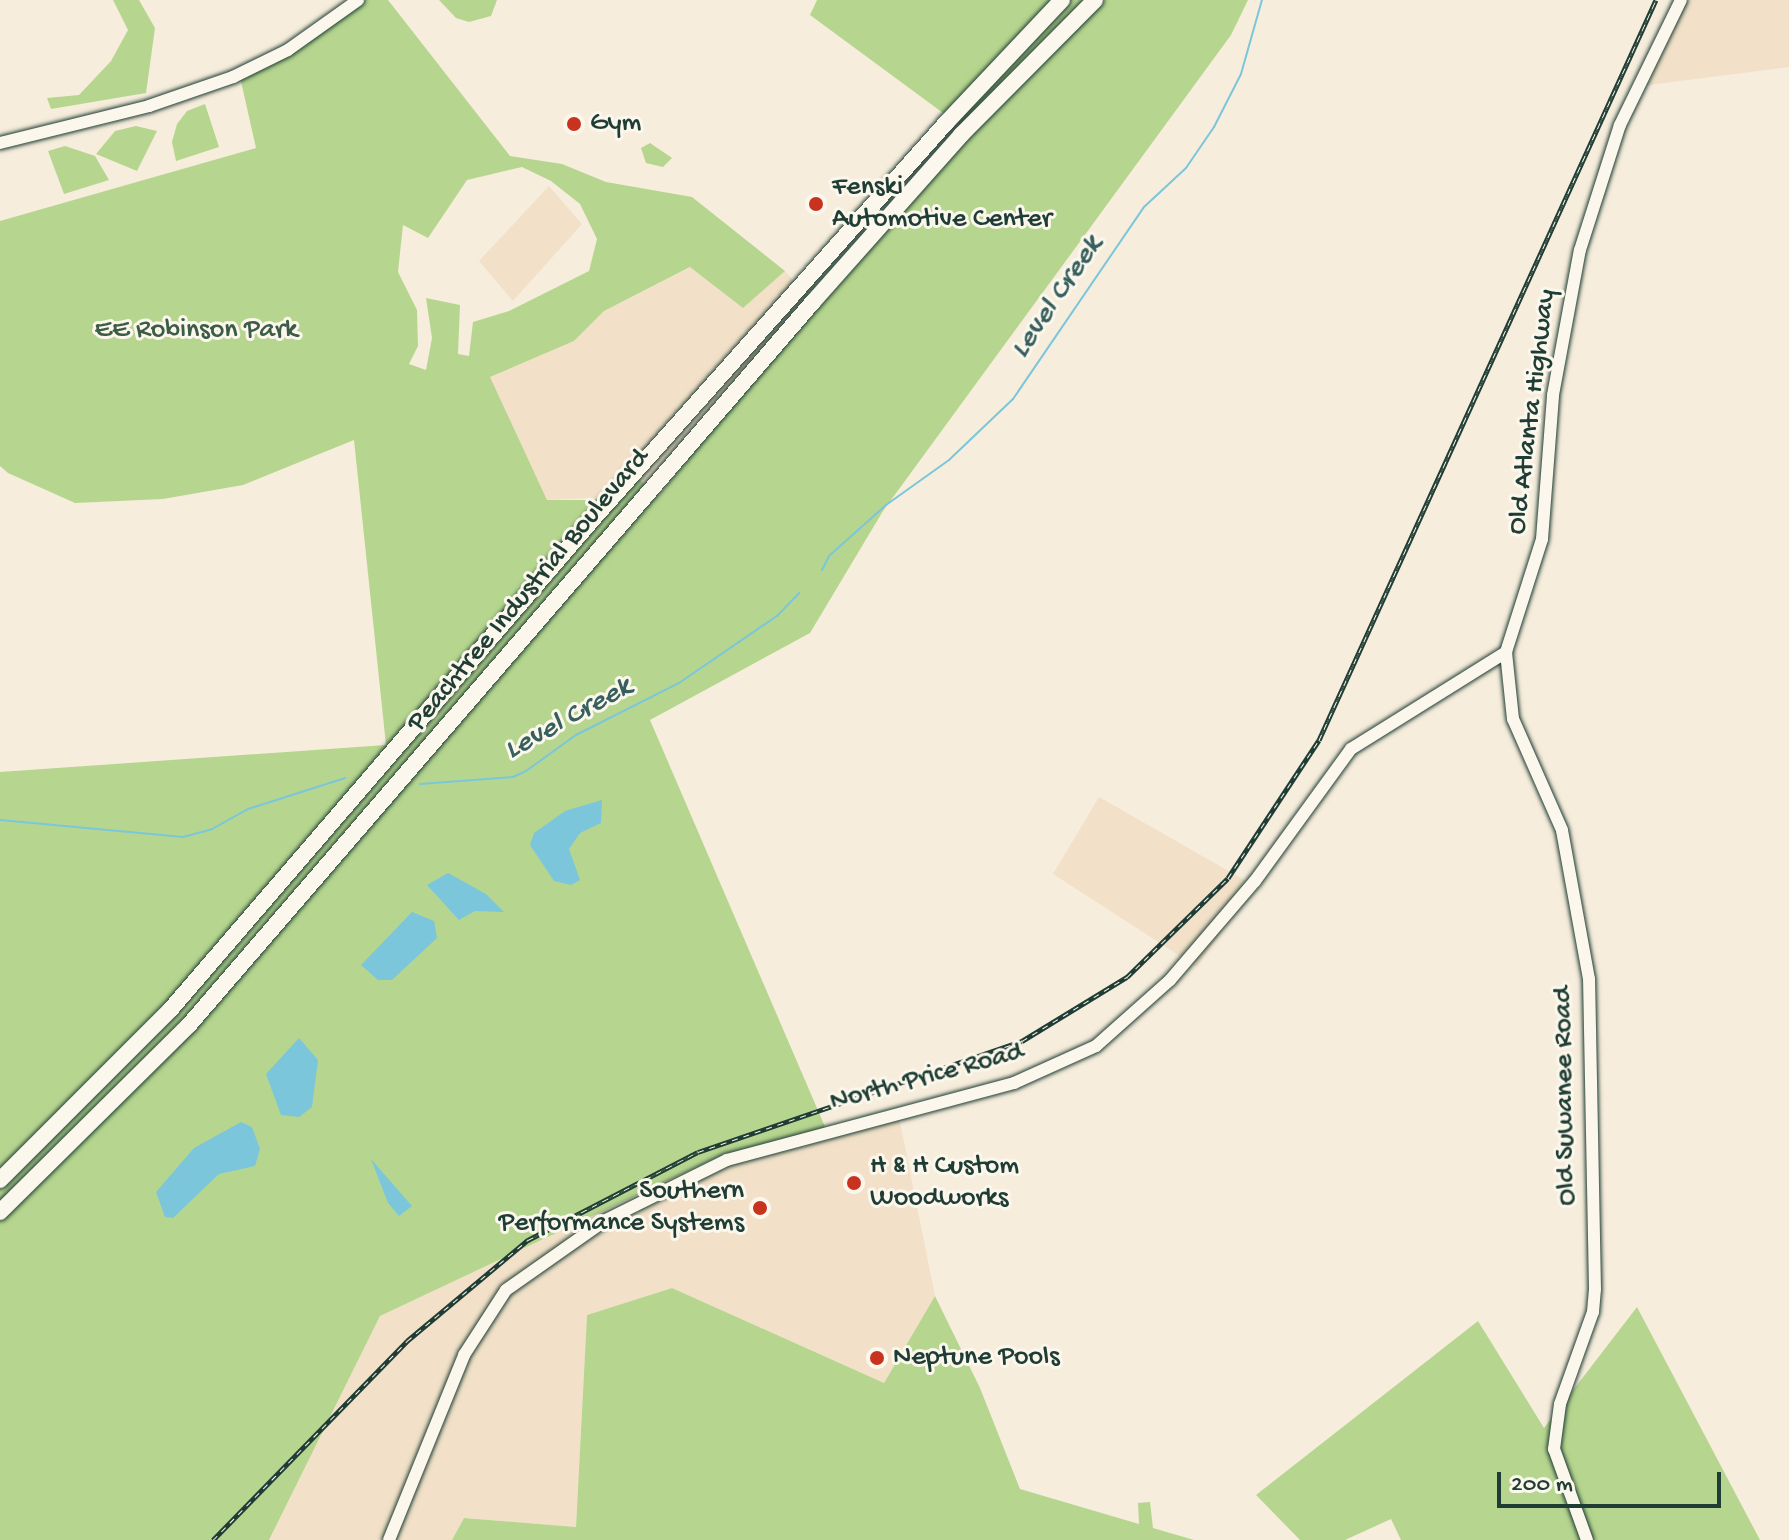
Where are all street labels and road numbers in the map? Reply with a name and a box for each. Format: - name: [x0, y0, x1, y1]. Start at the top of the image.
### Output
- street label: Old Atlanta Highway: [1501, 288, 1565, 536]
- street label: Peachtree Industrial Boulevard: [401, 443, 657, 739]
- street label: Old Suwanee Road: [1547, 986, 1585, 1206]
- street label: North Price Road: [827, 1036, 1027, 1120]

